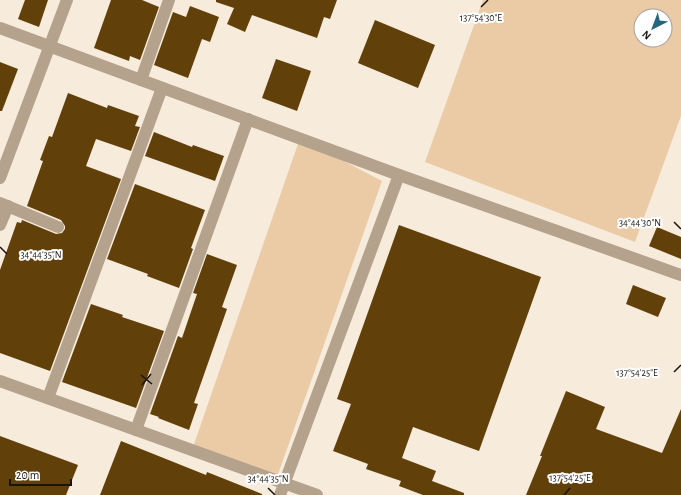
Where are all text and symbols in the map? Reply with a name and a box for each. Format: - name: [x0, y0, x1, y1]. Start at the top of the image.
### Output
- north arrow: [633, 8, 673, 48]
- text: 137°54'30"E: [460, 13, 502, 23]
- text: N: [640, 28, 653, 42]
- text: 34°44'30"N: [619, 218, 661, 228]
- text: 34°44'35"N: [20, 250, 62, 260]
- text: 137°54'25"E: [616, 368, 658, 378]
- scale bar: [10, 461, 71, 487]
- text: 20 m: [16, 469, 39, 481]
- text: 137°54'25"E: [549, 473, 591, 483]
- text: 34°44'35"N: [247, 474, 289, 484]

